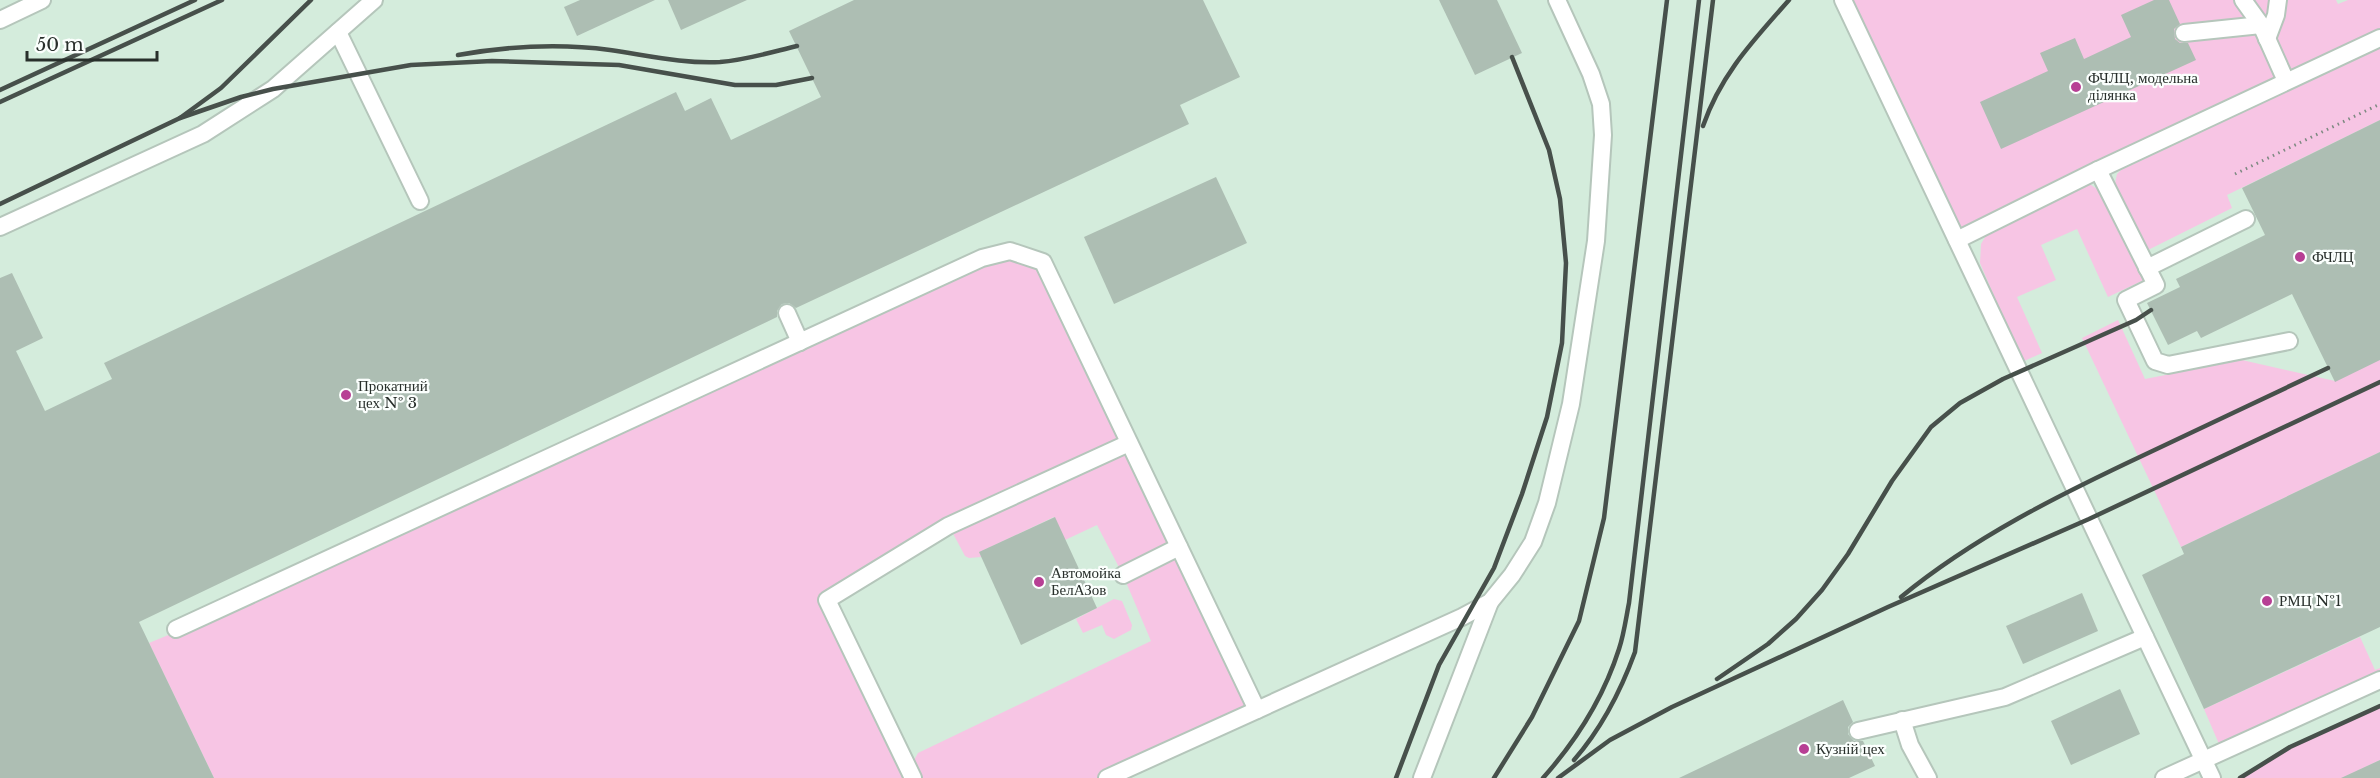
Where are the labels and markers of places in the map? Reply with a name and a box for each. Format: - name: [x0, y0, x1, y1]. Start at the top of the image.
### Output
- place label: ФЧЛЦ, модельна ділянка: [2088, 68, 2198, 104]
- marker: ФЧЛЦ, модельна ділянка: [2069, 80, 2083, 94]
- place label: ФЧЛЦ: [2312, 247, 2354, 266]
- marker: ФЧЛЦ: [2293, 250, 2307, 264]
- place label: Прокатний цех № 3: [358, 376, 428, 412]
- marker: Прокатний цех № 3: [339, 388, 353, 402]
- place label: Автомойка БелАЗов: [1051, 563, 1121, 599]
- marker: Автомойка БелАЗов: [1032, 575, 1046, 589]
- place label: РМЦ №1: [2279, 591, 2342, 610]
- marker: РМЦ №1: [2260, 594, 2274, 608]
- place label: Кузній цех: [1816, 739, 1885, 758]
- marker: Кузній цех: [1797, 742, 1811, 756]

